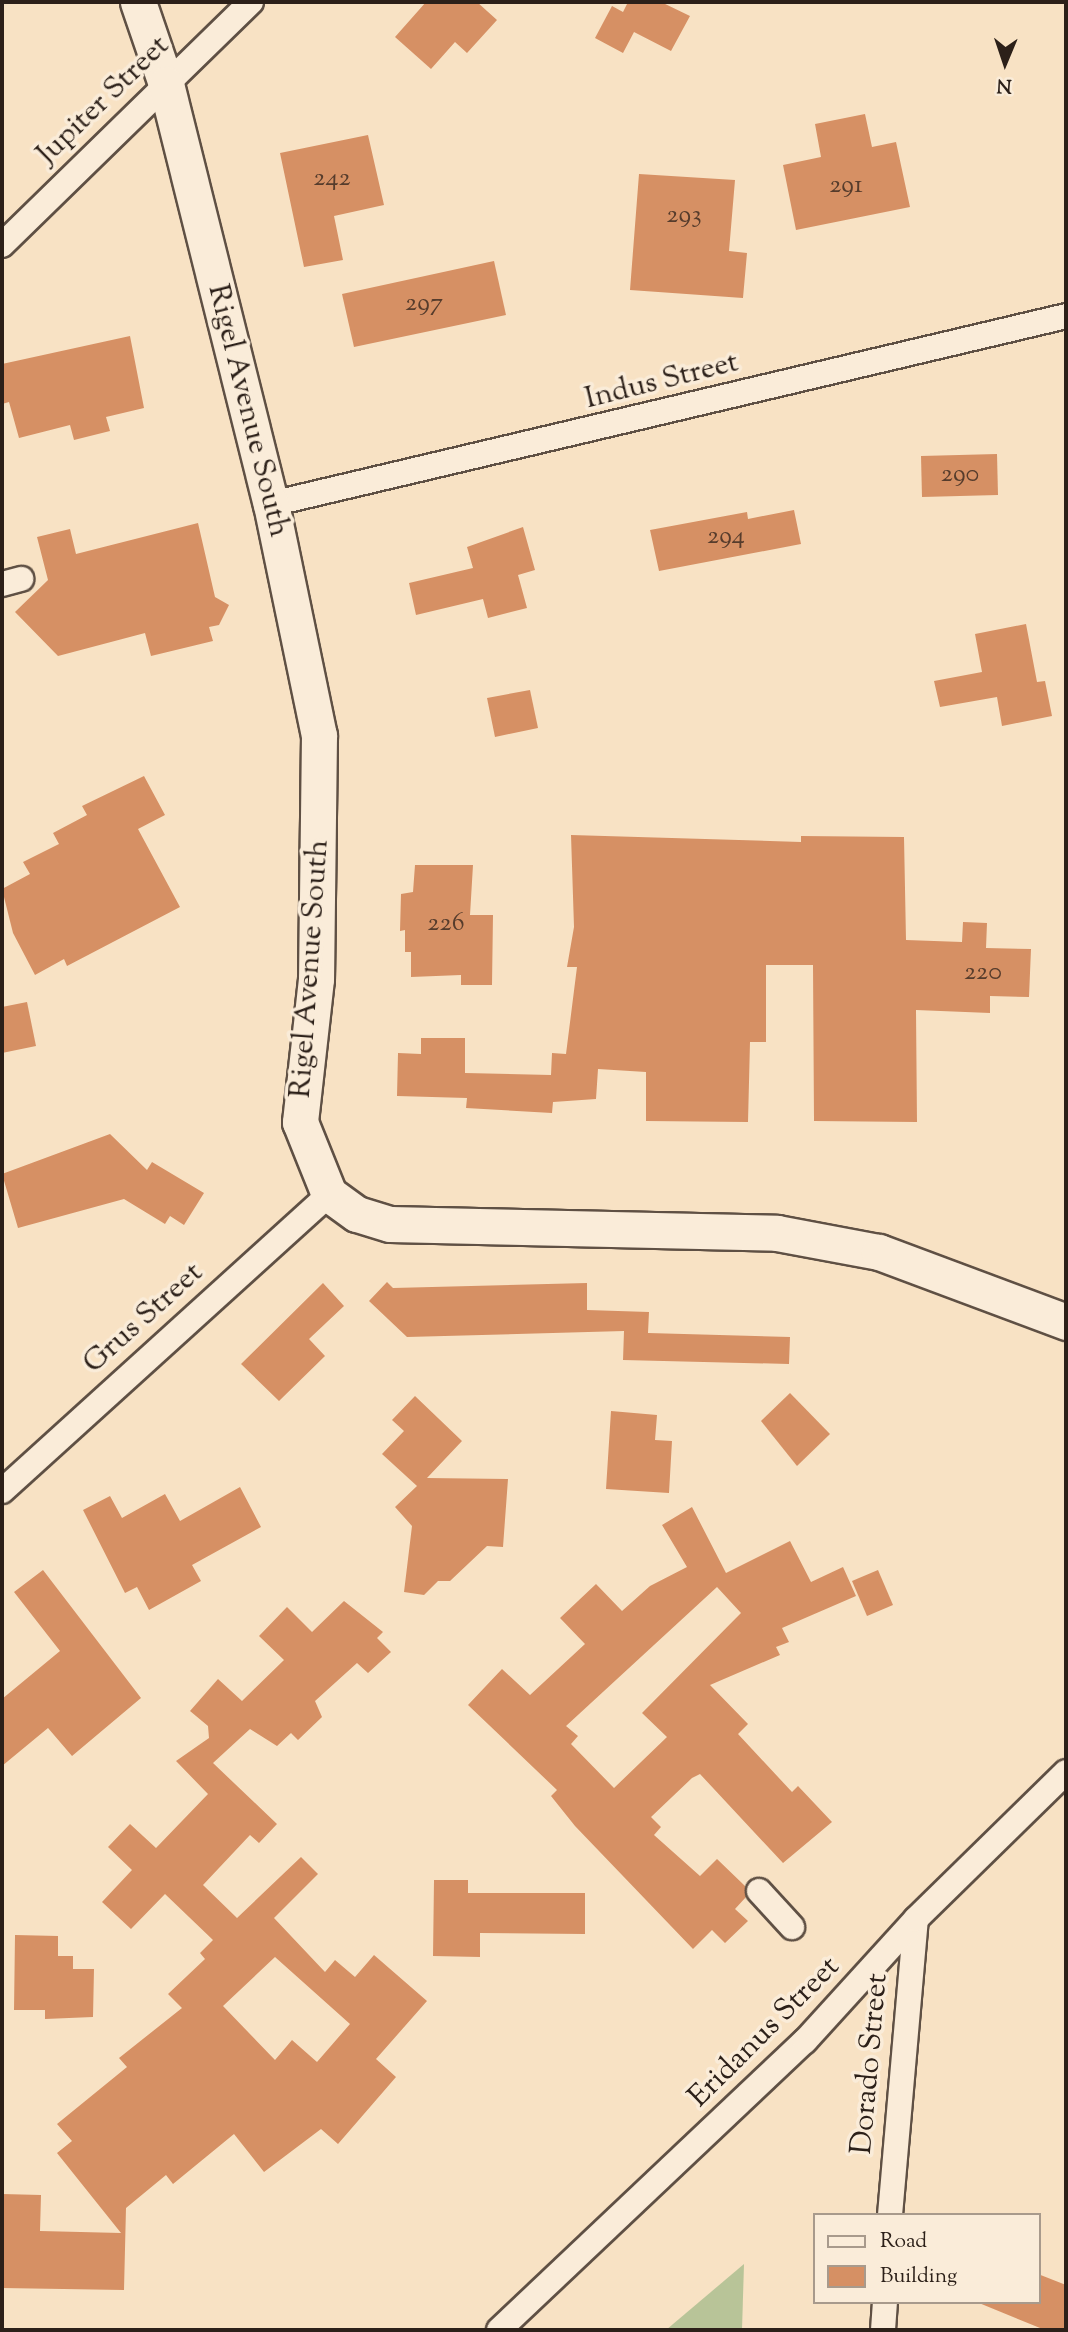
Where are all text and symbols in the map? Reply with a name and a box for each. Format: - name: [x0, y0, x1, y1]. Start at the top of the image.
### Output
- north arrow: [970, 28, 1040, 98]
- street label: Jupiter Street: [30, 29, 178, 173]
- text: N: [996, 71, 1012, 98]
- house number: 242: [313, 163, 351, 195]
- house number: 291: [829, 170, 863, 202]
- house number: 293: [666, 200, 702, 232]
- street label: Rigel Avenue South: [198, 281, 296, 541]
- house number: 297: [405, 288, 443, 320]
- street label: Indus Street: [582, 346, 742, 418]
- house number: 290: [941, 459, 979, 491]
- house number: 294: [707, 521, 745, 553]
- street label: Rigel Avenue South: [284, 839, 338, 1099]
- house number: 226: [427, 908, 465, 940]
- house number: 220: [964, 957, 1002, 989]
- street label: Grus Street: [77, 1256, 211, 1382]
- street label: Eridanus Street: [682, 1950, 848, 2116]
- street label: Dorado Street: [845, 1972, 897, 2156]
- legend: [813, 2213, 1040, 2304]
- text: Road: [880, 2227, 927, 2257]
- text: Building: [880, 2262, 957, 2292]

